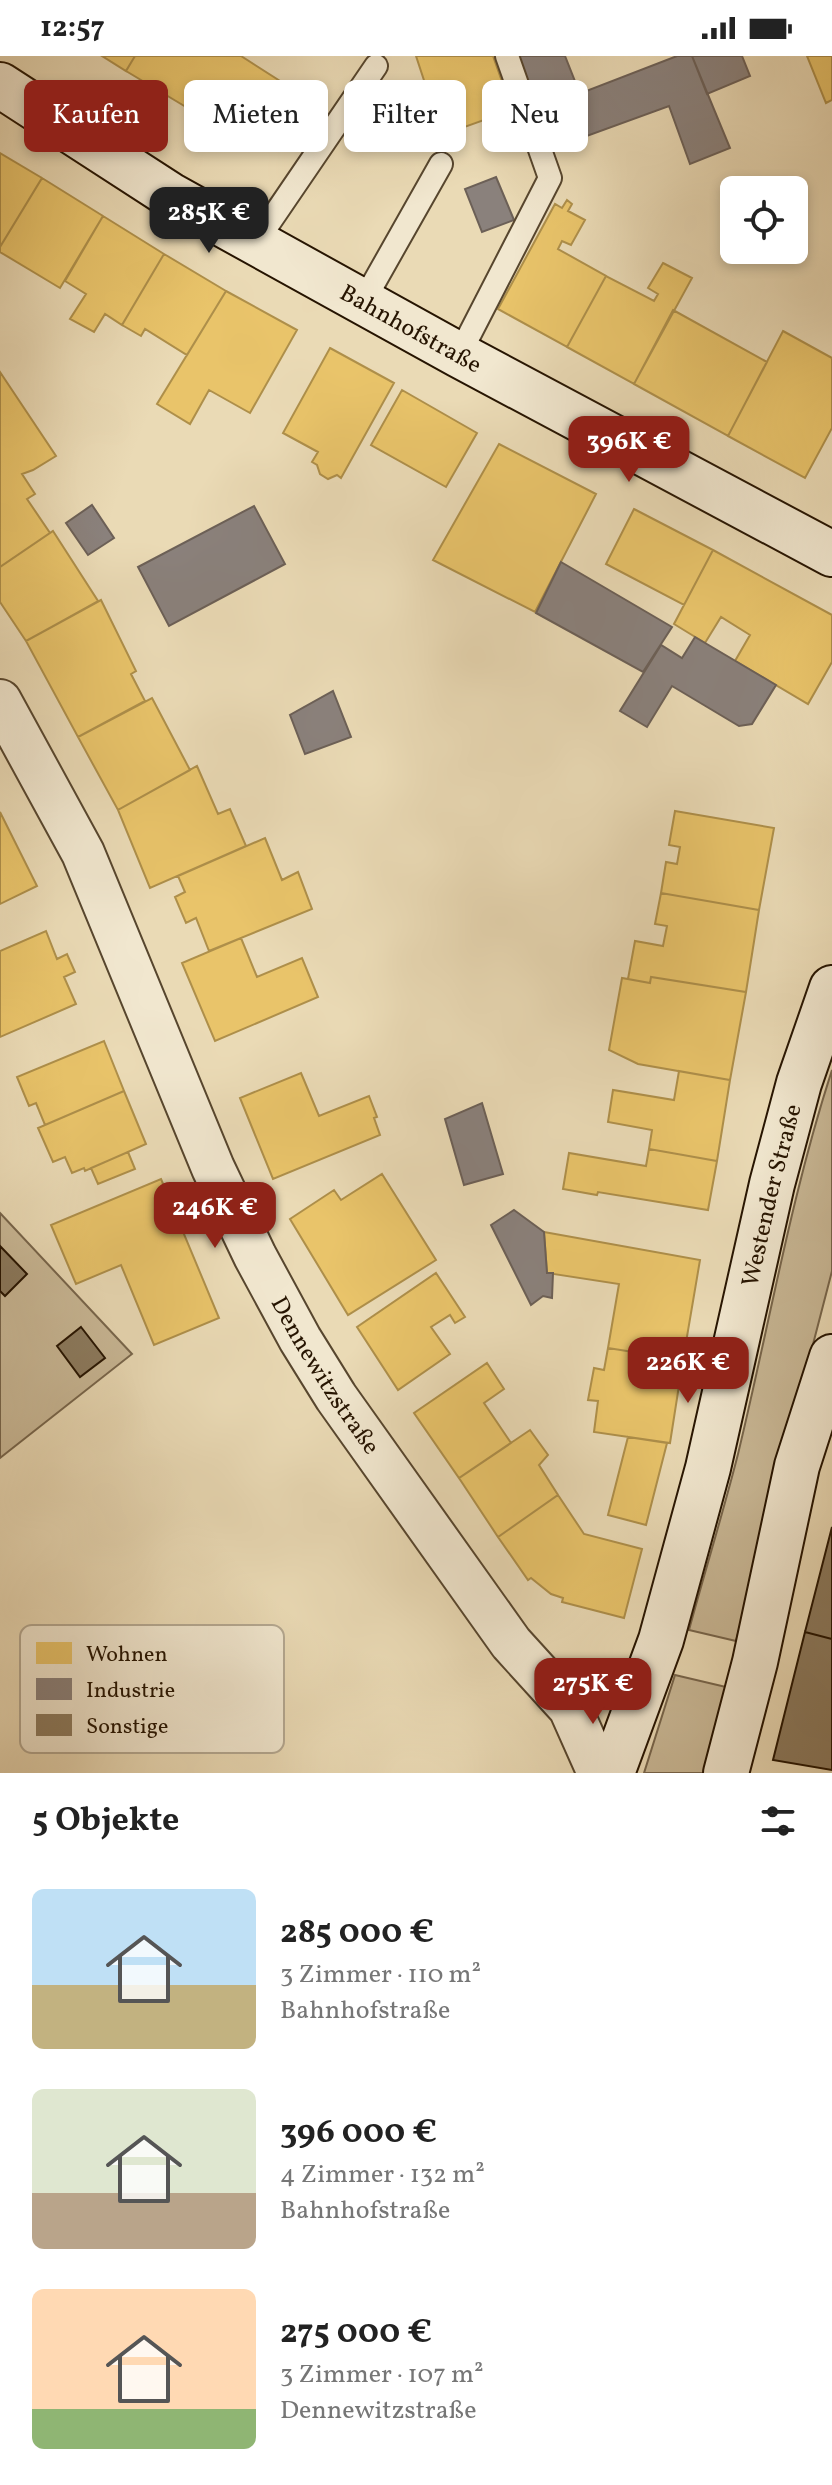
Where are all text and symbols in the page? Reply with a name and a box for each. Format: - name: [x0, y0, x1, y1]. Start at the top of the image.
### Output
- text: 12:57: [40, 7, 105, 49]
- chip: Kaufen: [24, 80, 168, 152]
- chip: Mieten: [184, 80, 328, 152]
- chip: Filter: [344, 80, 466, 152]
- chip: Neu: [482, 80, 588, 152]
- map controls: [720, 176, 808, 264]
- button: locate: [720, 176, 808, 264]
- pin: 285K €: [144, 187, 274, 255]
- text: 285K €: [168, 195, 250, 231]
- street label: Bahnhofstraße: [333, 277, 487, 383]
- pin: 396K €: [564, 416, 694, 484]
- text: 396K €: [586, 424, 672, 460]
- street label: Westender Straße: [734, 1101, 812, 1290]
- pin: 246K €: [150, 1182, 280, 1250]
- text: 246K €: [172, 1190, 258, 1226]
- street label: Dennewitzstraße: [261, 1291, 387, 1462]
- pin: 226K €: [623, 1337, 753, 1405]
- text: 226K €: [646, 1345, 730, 1381]
- legend: [20, 1625, 284, 1753]
- text: Wohnen: [86, 1640, 168, 1671]
- pin: 275K €: [528, 1658, 658, 1726]
- text: 275K €: [552, 1666, 634, 1702]
- text: Industrie: [86, 1676, 175, 1707]
- text: Sonstige: [86, 1712, 168, 1743]
- text: 5 Objekte: [32, 1798, 179, 1845]
- icon: filters: [756, 1799, 800, 1843]
- text: 285 000 €: [280, 1910, 434, 1957]
- icon: home: [96, 1921, 192, 2017]
- text: 3 Zimmer · 110 m²: [280, 1957, 481, 1993]
- text: Bahnhofstraße: [280, 1993, 450, 2029]
- text: 396 000 €: [280, 2110, 437, 2157]
- icon: home: [96, 2121, 192, 2217]
- text: 4 Zimmer · 132 m²: [280, 2157, 485, 2193]
- text: Bahnhofstraße: [280, 2193, 450, 2229]
- text: 275 000 €: [280, 2310, 432, 2357]
- icon: home: [96, 2321, 192, 2417]
- text: 3 Zimmer · 107 m²: [280, 2357, 484, 2393]
- text: Dennewitzstraße: [280, 2393, 476, 2429]

